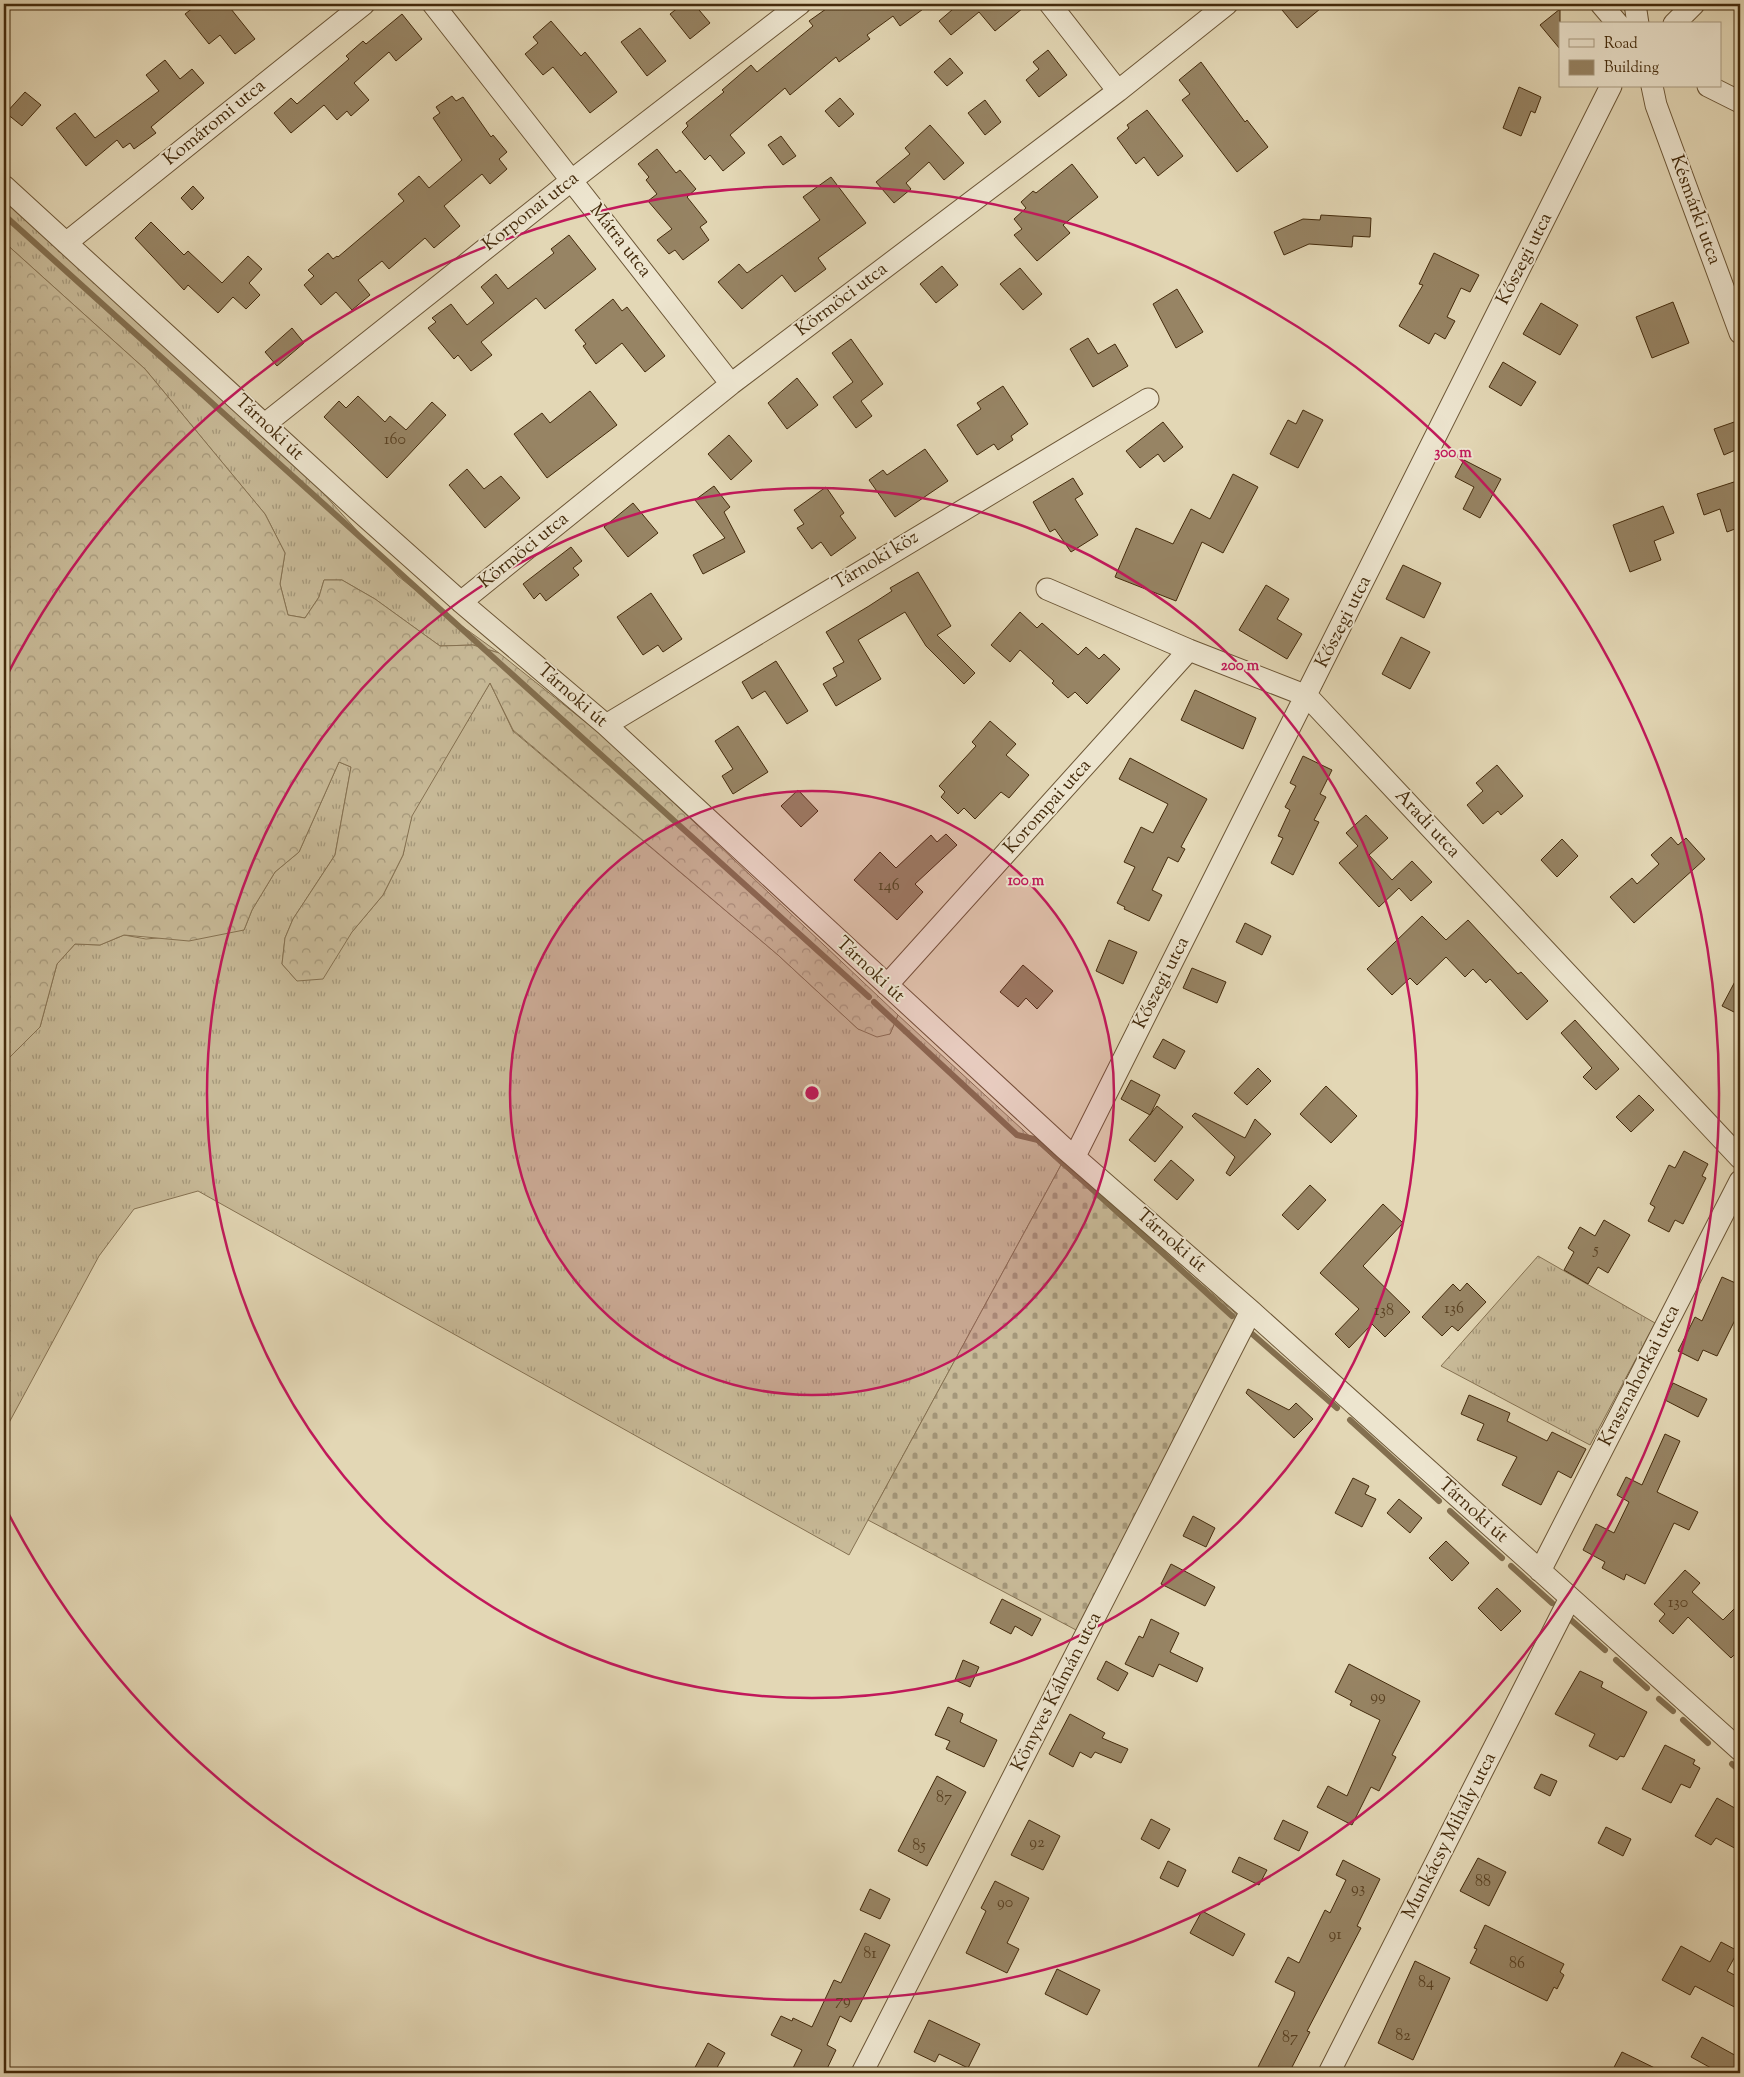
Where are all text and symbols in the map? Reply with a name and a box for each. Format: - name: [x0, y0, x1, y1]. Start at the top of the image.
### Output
- legend: [1559, 22, 1722, 88]
- text: Road: [1604, 34, 1638, 55]
- text: Building: [1604, 58, 1659, 79]
- street label: Komáromi utca: [158, 73, 272, 173]
- street label: Késmárki utca: [1663, 151, 1727, 269]
- street label: Korponai utca: [477, 166, 585, 258]
- street label: Mátra utca: [583, 198, 658, 284]
- street label: Kőszegi utca: [1490, 208, 1560, 310]
- street label: Körmöci utca: [790, 256, 894, 344]
- street label: Tárnoki út: [228, 389, 310, 467]
- house number: 160: [384, 429, 406, 452]
- text: 300 m: [1434, 443, 1472, 464]
- street label: Körmöci utca: [473, 506, 575, 596]
- street label: Tárnoki köz: [828, 525, 924, 597]
- street label: Kőszegi utca: [1309, 571, 1379, 673]
- text: 200 m: [1221, 656, 1260, 677]
- street label: Tárnoki út: [531, 658, 614, 735]
- street label: Korompai utca: [998, 753, 1098, 861]
- street label: Aradi utca: [1388, 783, 1466, 865]
- text: 100 m: [1008, 871, 1045, 892]
- house number: 146: [878, 875, 900, 898]
- street label: Tárnoki út: [829, 931, 911, 1009]
- street label: Kőszegi utca: [1127, 932, 1197, 1034]
- centre of rings: [803, 1084, 821, 1102]
- street label: Tárnoki út: [1130, 1203, 1213, 1280]
- house number: 5: [1592, 1239, 1599, 1262]
- house number: 136: [1444, 1298, 1464, 1321]
- house number: 138: [1374, 1300, 1394, 1323]
- street label: Krasznahorkai utca: [1593, 1300, 1687, 1451]
- street label: Tárnoki út: [1432, 1472, 1514, 1550]
- house number: 130: [1668, 1592, 1688, 1615]
- street label: Könyves Kálmán utca: [1005, 1607, 1109, 1776]
- house number: 99: [1370, 1686, 1386, 1709]
- street label: Munkácsy Mihály utca: [1396, 1748, 1504, 1924]
- house number: 87: [936, 1787, 952, 1810]
- house number: 92: [1029, 1832, 1045, 1855]
- house number: 85: [912, 1835, 926, 1858]
- house number: 88: [1475, 1871, 1491, 1894]
- house number: 93: [1351, 1878, 1365, 1901]
- house number: 90: [997, 1892, 1013, 1915]
- house number: 91: [1328, 1924, 1342, 1947]
- house number: 81: [863, 1943, 877, 1966]
- house number: 86: [1509, 1953, 1525, 1976]
- house number: 84: [1418, 1972, 1434, 1995]
- house number: 79: [835, 1990, 851, 2013]
- house number: 82: [1395, 2025, 1411, 2048]
- house number: 87: [1282, 2027, 1298, 2050]

